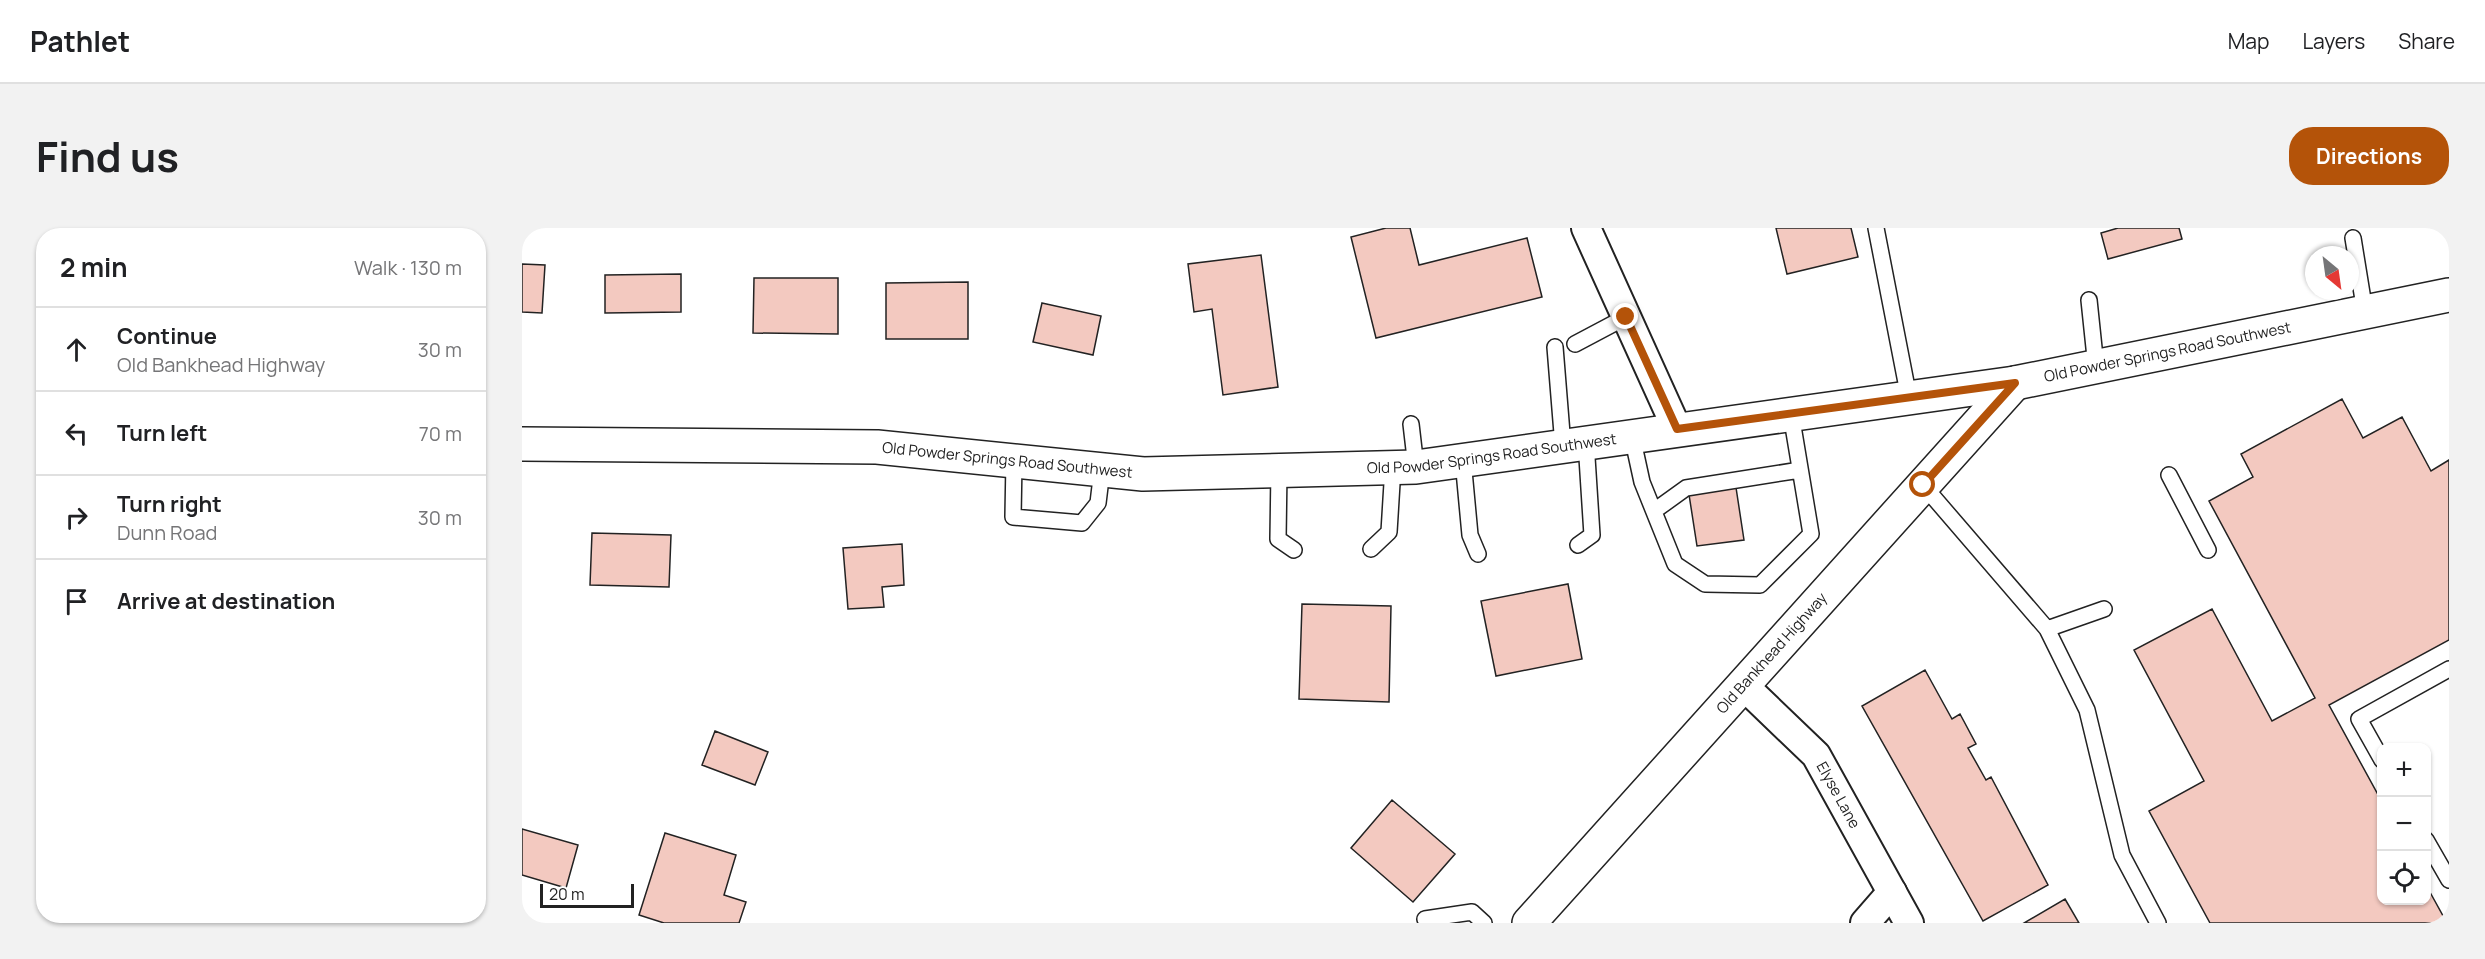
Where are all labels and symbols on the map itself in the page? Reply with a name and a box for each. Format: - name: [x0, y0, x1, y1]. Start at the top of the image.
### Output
- north arrow: [2305, 246, 2359, 300]
- route end: [1612, 303, 1638, 329]
- street label: Old Powder Springs Road Southwest: [2042, 316, 2293, 387]
- street label: Old Powder Springs Road Southwest: [1367, 428, 1618, 478]
- street label: Old Powder Springs Road Southwest: [881, 437, 1133, 483]
- route start: [1909, 471, 1935, 497]
- street label: Old Bankhead Highway: [1711, 588, 1832, 718]
- street label: Elyse Lane: [1812, 758, 1866, 832]
- scale bar: [540, 881, 634, 908]

